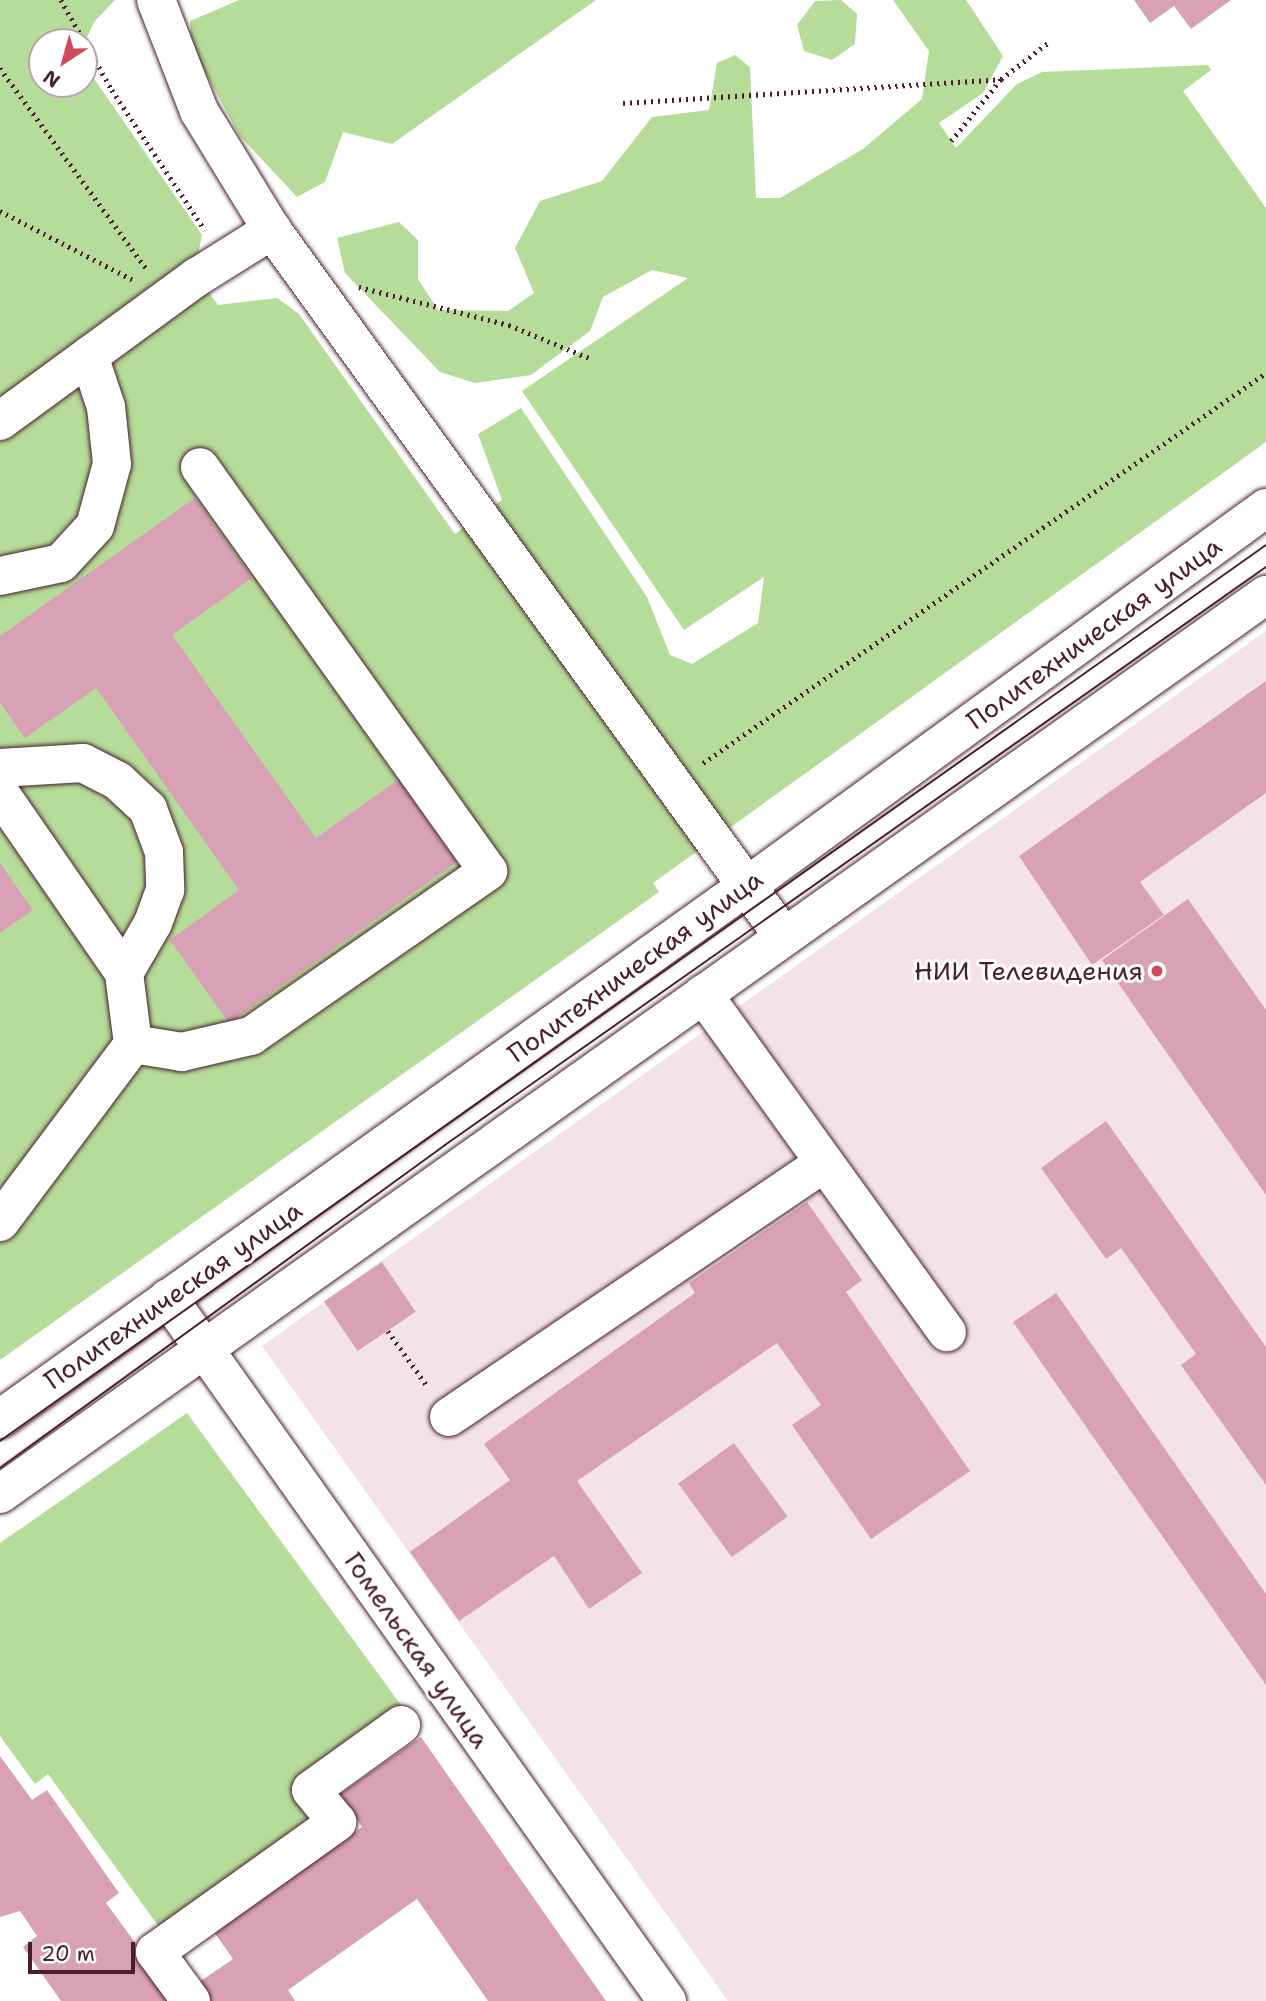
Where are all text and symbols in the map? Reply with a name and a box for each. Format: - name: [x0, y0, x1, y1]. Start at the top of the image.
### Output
- north arrow: [28, 28, 98, 98]
- text: N: [38, 64, 65, 93]
- street label: Политехническая улица: [961, 530, 1227, 736]
- street label: Политехническая улица: [502, 863, 768, 1069]
- place label: НИИ Телевидения: [914, 955, 1143, 987]
- marker: НИИ Телевидения: [1149, 963, 1165, 979]
- street label: Политехническая улица: [38, 1194, 308, 1396]
- street label: Гомельская улица: [338, 1546, 496, 1754]
- scale bar: [32, 1927, 138, 1971]
- text: 20 m: [41, 1940, 95, 1968]

